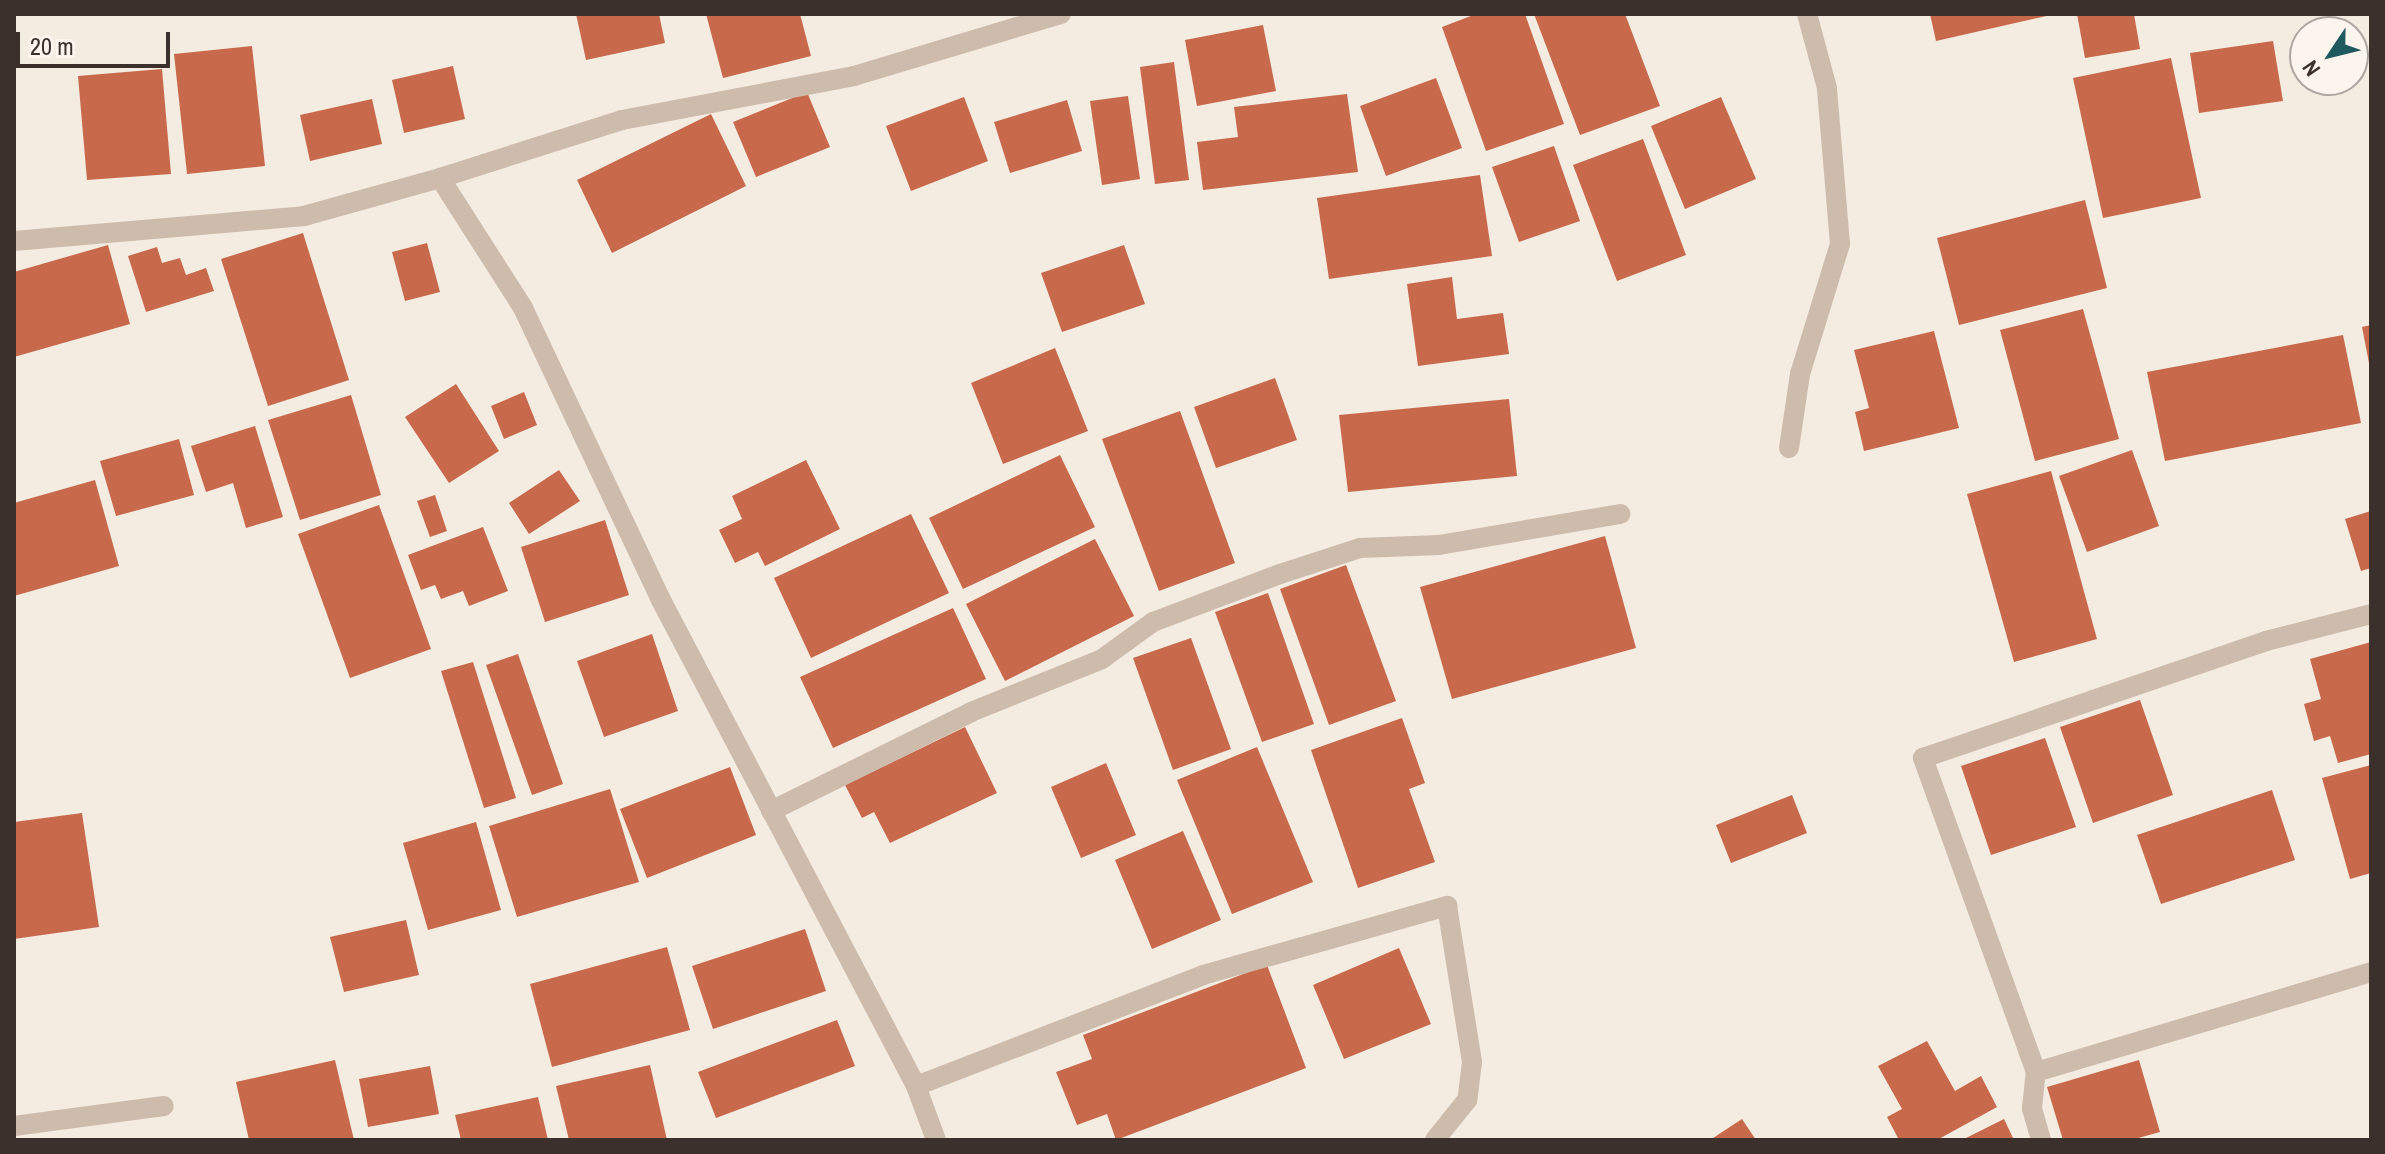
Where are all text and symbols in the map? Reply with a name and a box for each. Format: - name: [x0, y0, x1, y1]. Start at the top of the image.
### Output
- scale bar: [20, 16, 174, 66]
- north arrow: [2289, 16, 2369, 96]
- text: 20 m: [30, 30, 74, 62]
- text: N: [2295, 55, 2327, 83]

